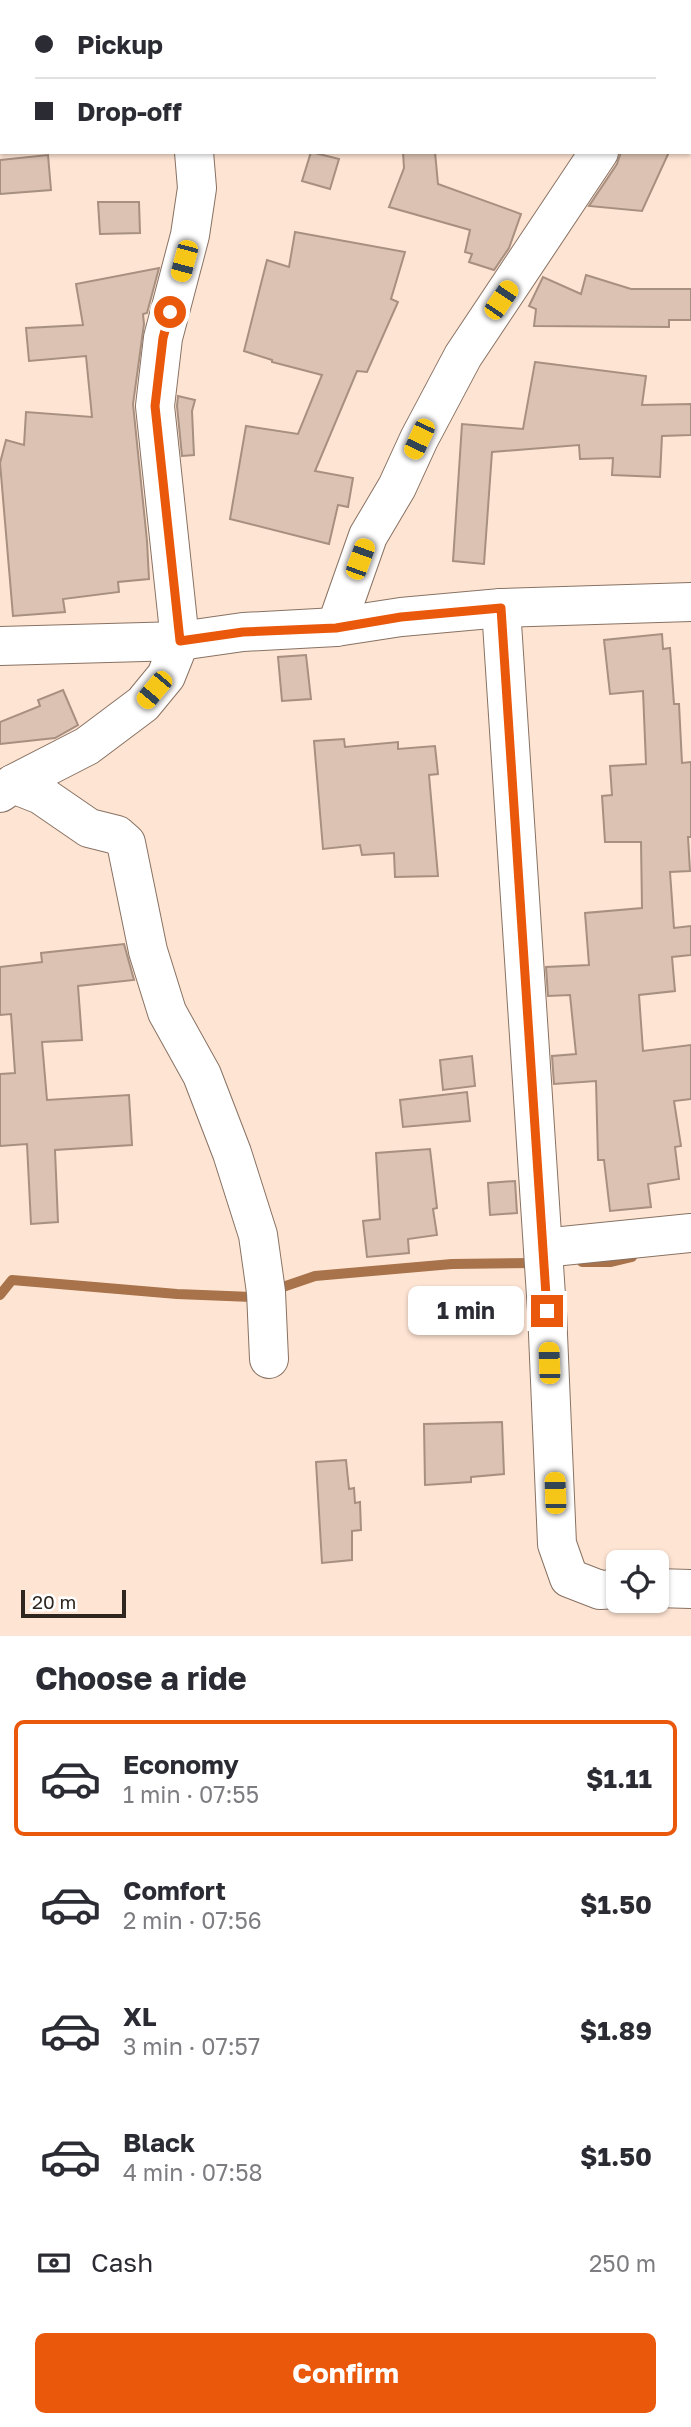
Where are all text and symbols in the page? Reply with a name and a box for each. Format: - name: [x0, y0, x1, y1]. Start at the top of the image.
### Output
- text: Pickup: [77, 29, 163, 60]
- text: Drop-off: [77, 96, 182, 127]
- car: [169, 238, 200, 284]
- car: [481, 277, 522, 323]
- route start: [154, 296, 186, 328]
- car: [401, 416, 438, 462]
- car: [343, 536, 378, 582]
- car: [133, 667, 176, 713]
- callout: 1 min: [407, 1286, 522, 1336]
- route end: [531, 1295, 563, 1327]
- text: 1 min: [437, 1296, 495, 1324]
- car: [538, 1342, 561, 1384]
- car: [544, 1472, 567, 1514]
- map controls: [606, 1550, 669, 1613]
- button: locate: [606, 1550, 669, 1613]
- scale bar: [21, 1587, 126, 1619]
- text: 20 m: [32, 1590, 76, 1613]
- text: Choose a ride: [35, 1659, 247, 1697]
- icon: car: [39, 1747, 102, 1810]
- text: Economy: [123, 1749, 239, 1780]
- text: $1.11: [586, 1763, 652, 1794]
- text: 1 min · 07:55: [123, 1780, 259, 1808]
- icon: car: [39, 1873, 102, 1936]
- text: Comfort: [123, 1875, 226, 1906]
- text: $1.50: [580, 1889, 652, 1920]
- text: 2 min · 07:56: [123, 1906, 262, 1934]
- icon: car: [39, 1999, 102, 2062]
- text: XL: [123, 2001, 157, 2032]
- text: $1.89: [580, 2015, 652, 2046]
- text: 3 min · 07:57: [123, 2032, 260, 2060]
- icon: car: [39, 2125, 102, 2188]
- text: Black: [123, 2127, 195, 2158]
- text: $1.50: [580, 2141, 652, 2172]
- text: 4 min · 07:58: [123, 2158, 263, 2186]
- icon: cash: [35, 2244, 73, 2282]
- text: Cash: [91, 2247, 153, 2278]
- text: 250 m: [589, 2249, 656, 2277]
- button: Confirm: [35, 2333, 656, 2413]

